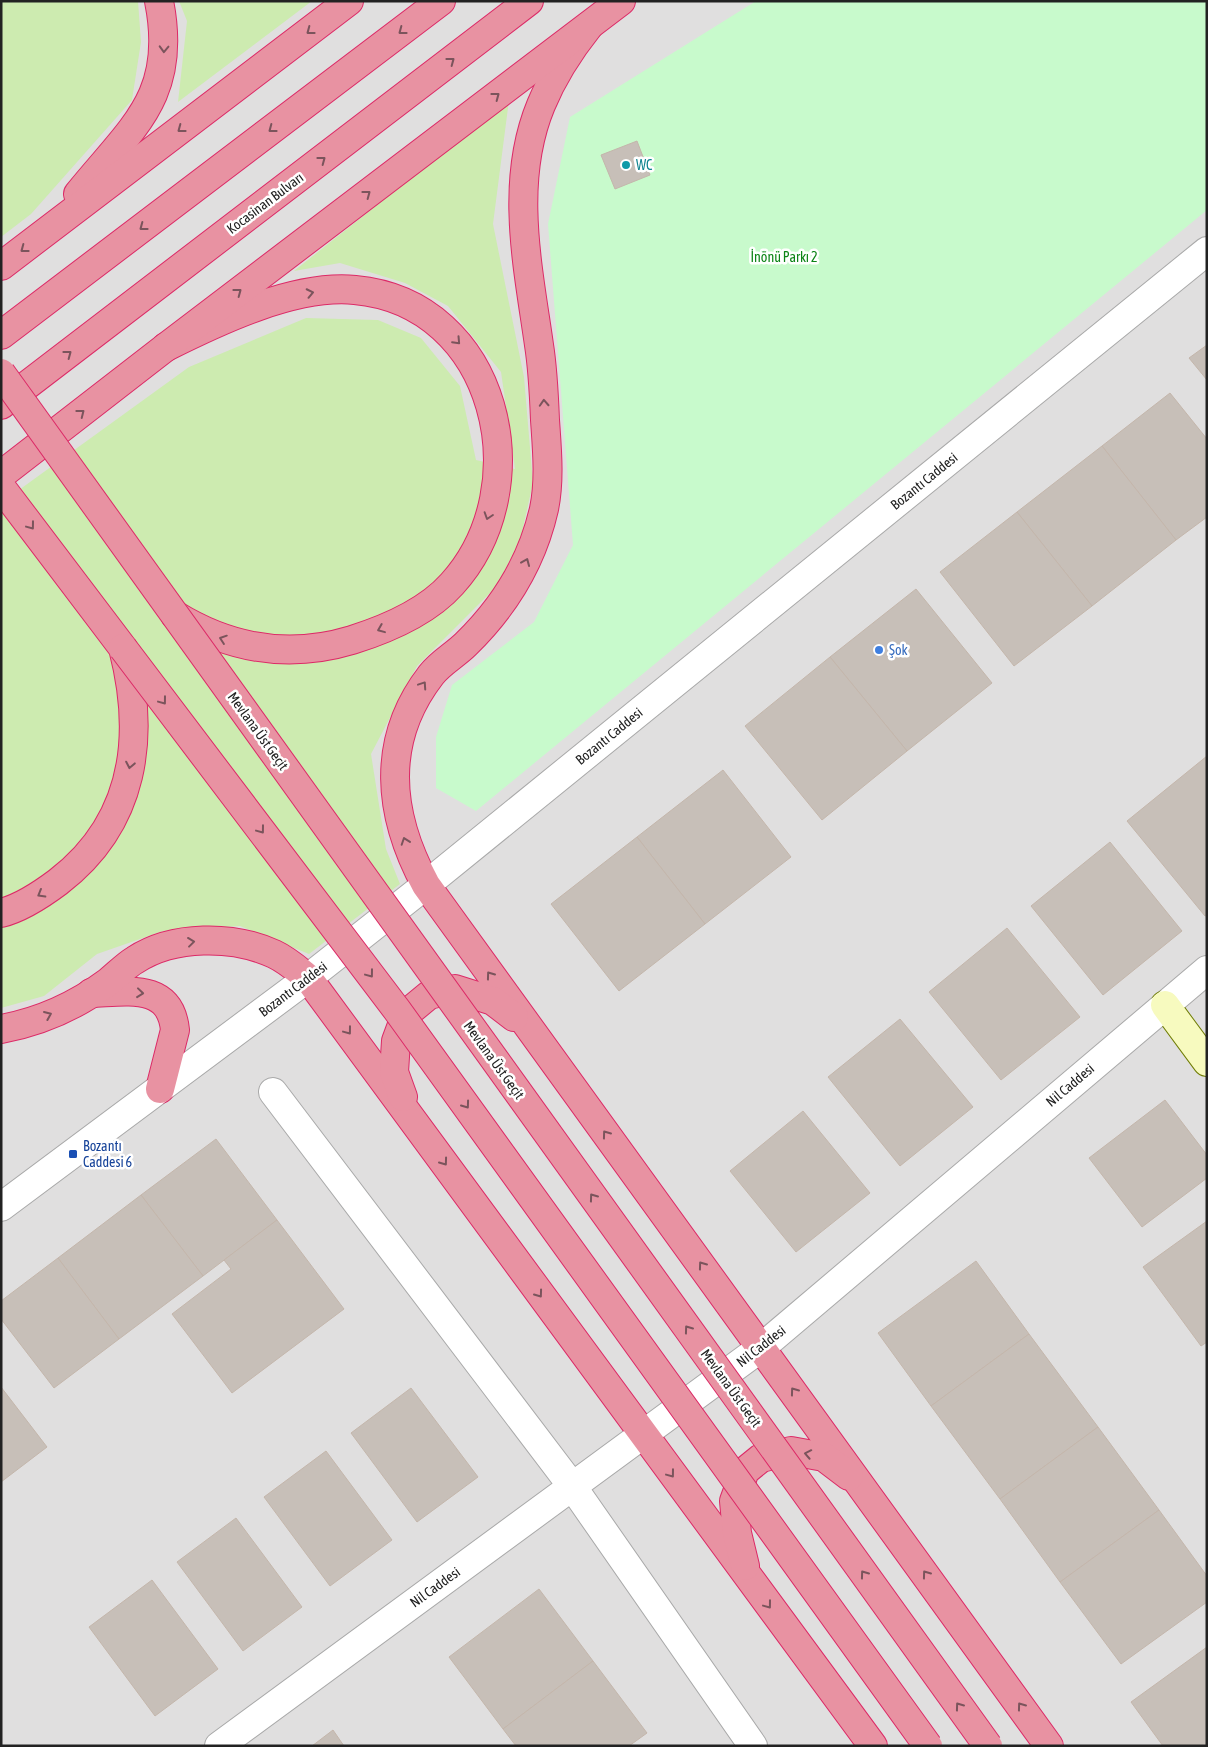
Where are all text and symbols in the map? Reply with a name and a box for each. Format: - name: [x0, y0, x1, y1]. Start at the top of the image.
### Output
- one-way arrow: [307, 25, 316, 33]
- one-way arrow: [399, 25, 408, 33]
- one-way arrow: [159, 46, 170, 54]
- one-way arrow: [445, 58, 455, 67]
- one-way arrow: [490, 93, 500, 102]
- one-way arrow: [177, 123, 187, 132]
- one-way arrow: [269, 123, 278, 131]
- one-way arrow: [316, 157, 325, 165]
- place label: WC: [636, 157, 653, 173]
- marker: WC: [620, 159, 632, 171]
- street label: Kocasinan Bulvarı: [224, 169, 306, 237]
- one-way arrow: [361, 191, 371, 200]
- one-way arrow: [139, 221, 149, 230]
- one-way arrow: [21, 243, 30, 251]
- park label: İnönü Parkı 2: [750, 249, 818, 265]
- one-way arrow: [305, 288, 314, 299]
- one-way arrow: [232, 290, 241, 298]
- one-way arrow: [451, 336, 460, 345]
- one-way arrow: [62, 352, 71, 360]
- one-way arrow: [539, 399, 550, 407]
- one-way arrow: [75, 410, 85, 419]
- street label: Bozantı Caddesi: [887, 449, 961, 513]
- one-way arrow: [484, 511, 494, 519]
- one-way arrow: [25, 520, 33, 529]
- one-way arrow: [520, 558, 531, 567]
- one-way arrow: [377, 623, 386, 633]
- one-way arrow: [220, 635, 228, 645]
- place label: Şok: [889, 642, 908, 658]
- marker: Şok: [873, 644, 885, 656]
- one-way arrow: [417, 682, 426, 691]
- street label: Mevlana Üst Geçit: [224, 689, 292, 773]
- one-way arrow: [157, 695, 166, 705]
- street label: Bozantı Caddesi: [572, 704, 646, 768]
- one-way arrow: [126, 761, 136, 769]
- one-way arrow: [255, 824, 264, 834]
- one-way arrow: [401, 837, 411, 846]
- one-way arrow: [37, 887, 46, 897]
- one-way arrow: [187, 937, 195, 948]
- street label: Bozantı Caddesi: [256, 958, 330, 1020]
- one-way arrow: [364, 968, 372, 977]
- one-way arrow: [487, 971, 496, 981]
- one-way arrow: [136, 987, 144, 998]
- one-way arrow: [43, 1011, 52, 1021]
- street label: Mevlana Üst Geçit: [460, 1018, 528, 1102]
- one-way arrow: [342, 1025, 350, 1034]
- street label: Nil Caddesi: [1043, 1060, 1097, 1110]
- one-way arrow: [460, 1099, 468, 1108]
- one-way arrow: [603, 1130, 612, 1140]
- place label: Bozantı Caddesi 6: [83, 1138, 133, 1170]
- marker: Bozantı Caddesi 6: [67, 1148, 79, 1160]
- one-way arrow: [438, 1156, 447, 1166]
- one-way arrow: [590, 1193, 599, 1203]
- one-way arrow: [699, 1261, 708, 1271]
- one-way arrow: [533, 1288, 543, 1297]
- street label: Nil Caddesi: [733, 1322, 789, 1370]
- one-way arrow: [685, 1325, 694, 1334]
- street label: Mevlana Üst Geçit: [697, 1346, 765, 1430]
- one-way arrow: [791, 1388, 800, 1397]
- one-way arrow: [804, 1450, 812, 1460]
- one-way arrow: [665, 1468, 674, 1478]
- street label: Nil Caddesi: [407, 1564, 463, 1610]
- one-way arrow: [861, 1570, 870, 1580]
- one-way arrow: [923, 1570, 932, 1580]
- one-way arrow: [762, 1599, 771, 1609]
- one-way arrow: [956, 1702, 965, 1712]
- one-way arrow: [1018, 1702, 1027, 1712]

